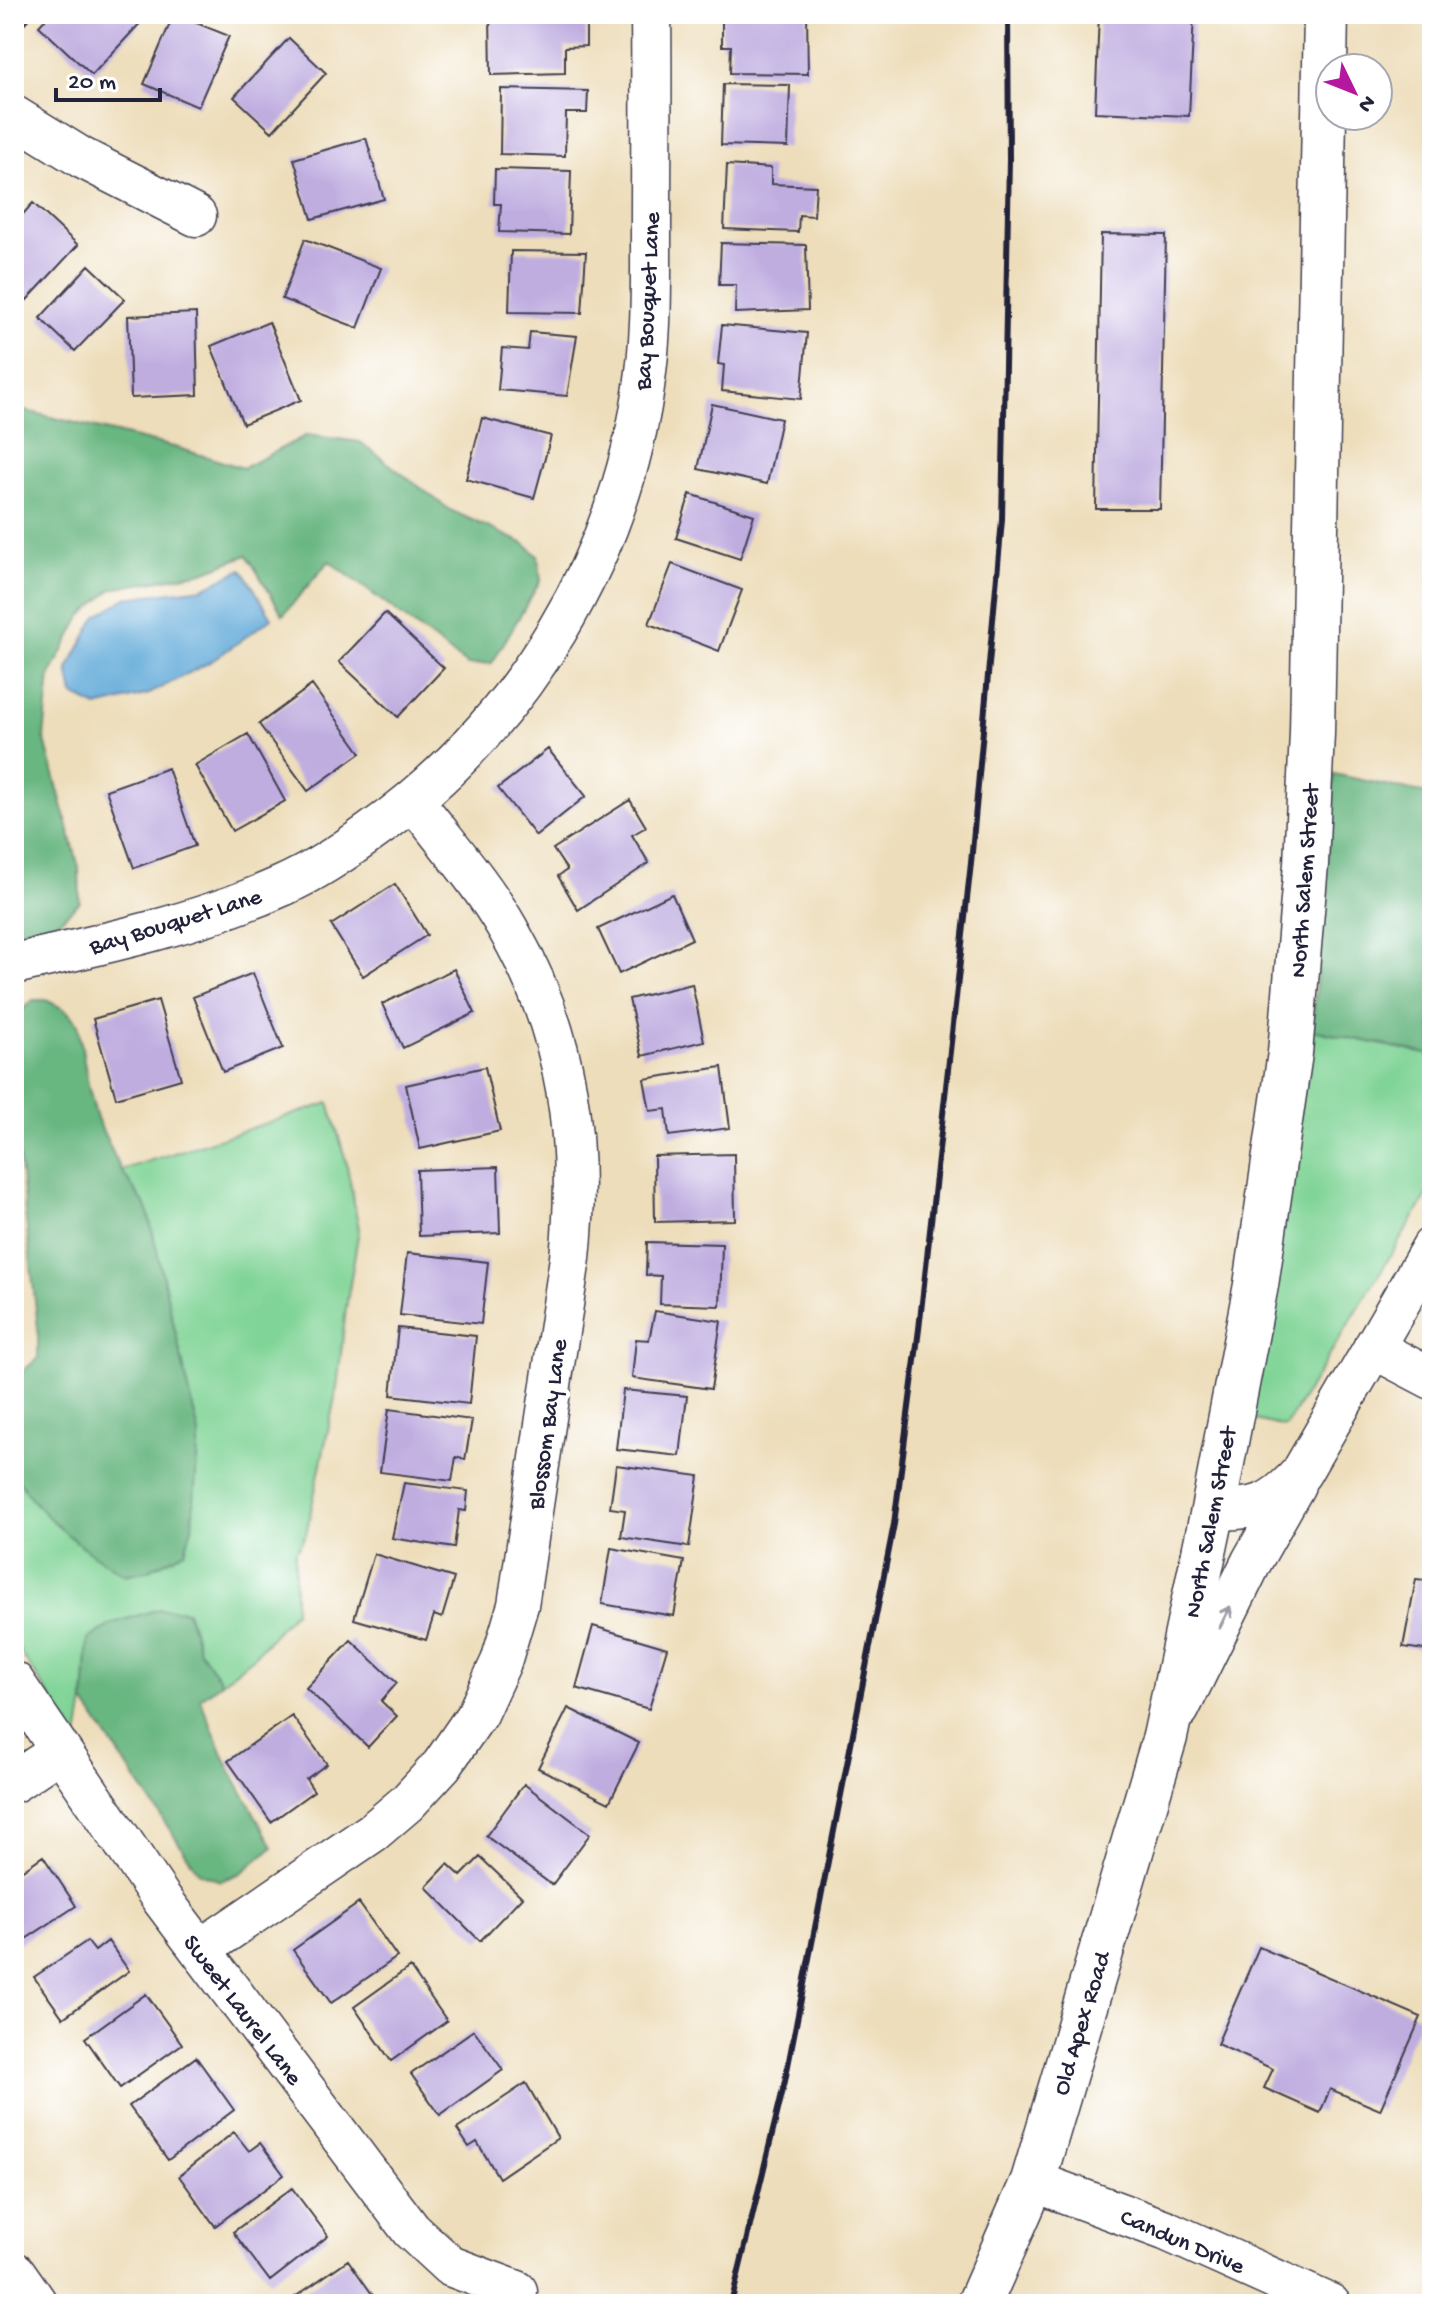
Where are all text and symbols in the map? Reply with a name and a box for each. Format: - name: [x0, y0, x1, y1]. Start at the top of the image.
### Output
- scale bar: [56, 52, 160, 102]
- north arrow: [1314, 52, 1394, 132]
- text: 20 m: [68, 69, 116, 98]
- text: N: [1351, 89, 1380, 117]
- street label: Bay Bouquet Lane: [630, 211, 669, 392]
- street label: North Salem Street: [1285, 781, 1328, 979]
- street label: Bay Bouquet Lane: [85, 883, 266, 964]
- street label: Blossom Bay Lane: [523, 1337, 576, 1513]
- street label: North Salem Street: [1180, 1423, 1246, 1621]
- one-way arrow: [1217, 1606, 1233, 1630]
- street label: Sweet Laurel Lane: [175, 1930, 308, 2093]
- street label: Old Apex Road: [1048, 1947, 1119, 2099]
- street label: Candun Drive: [1115, 2204, 1249, 2283]

